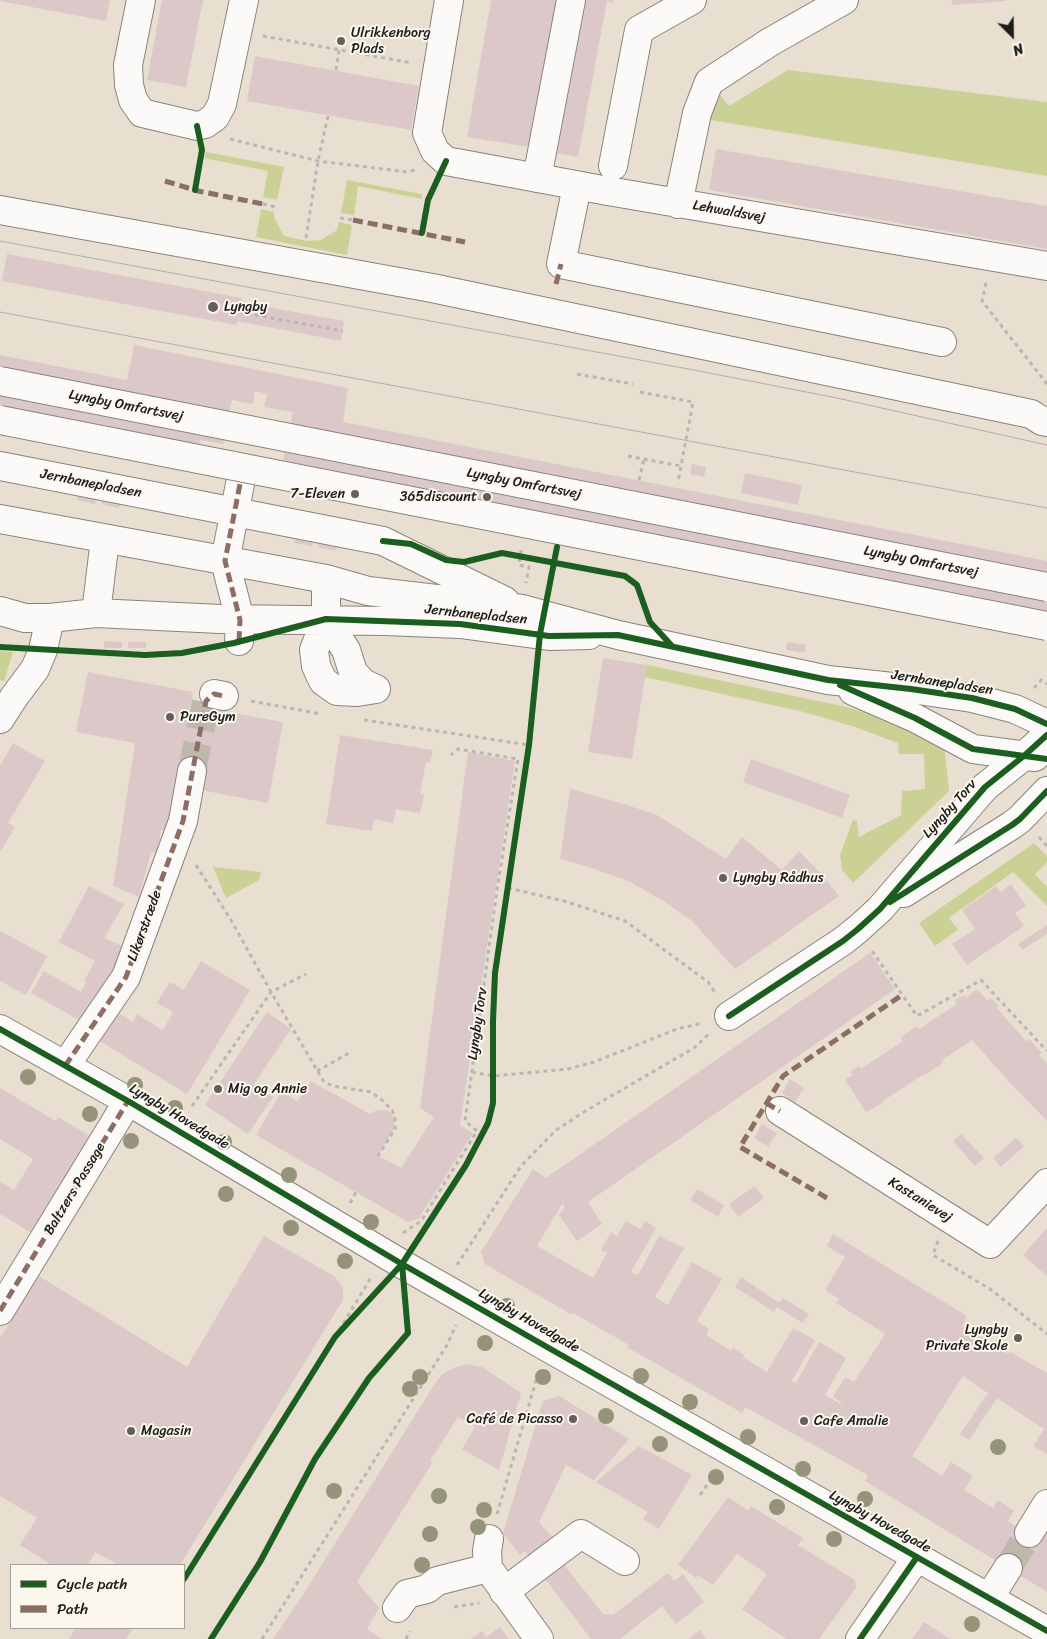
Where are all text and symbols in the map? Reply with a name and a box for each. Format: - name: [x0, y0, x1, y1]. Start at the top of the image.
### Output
- north arrow: [987, 10, 1037, 60]
- place label: Ulrikkenborg Plads: [351, 25, 431, 58]
- marker: Ulrikkenborg Plads: [335, 35, 347, 47]
- text: N: [1009, 36, 1027, 63]
- street label: Lehwaldsvej: [691, 197, 767, 227]
- place label: Lyngby: [224, 299, 267, 315]
- marker: Lyngby: [206, 300, 220, 314]
- street label: Lyngby Omfartsvej: [67, 387, 185, 425]
- street label: Lyngby Omfartsvej: [465, 465, 583, 503]
- street label: Jernbanepladsen: [39, 466, 143, 502]
- place label: 7-Eleven: [290, 486, 345, 502]
- marker: 7-Eleven: [349, 488, 361, 500]
- place label: 365discount: [400, 489, 477, 505]
- marker: 365discount: [481, 491, 493, 503]
- street label: Lyngby Omfartsvej: [862, 543, 980, 581]
- street label: Jernbanepladsen: [424, 601, 528, 629]
- street label: Jernbanepladsen: [890, 667, 994, 699]
- place label: PureGym: [180, 709, 236, 725]
- marker: PureGym: [164, 711, 176, 723]
- street label: Lyngby Torv: [919, 776, 981, 842]
- place label: Lyngby Rådhus: [733, 870, 823, 886]
- marker: Lyngby Rådhus: [717, 872, 729, 884]
- street label: Likørstræde: [124, 888, 166, 964]
- street label: Lyngby Torv: [465, 987, 491, 1061]
- street label: Lyngby Hovedgade: [126, 1081, 232, 1153]
- place label: Mig og Annie: [228, 1081, 307, 1097]
- marker: Mig og Annie: [212, 1083, 224, 1095]
- street label: Baltzers Passage: [41, 1140, 109, 1238]
- street label: Kastanievej: [885, 1174, 955, 1226]
- street label: Lyngby Hovedgade: [476, 1285, 582, 1357]
- place label: Lyngby Private Skole: [926, 1322, 1008, 1354]
- marker: Lyngby Private Skole: [1012, 1332, 1024, 1344]
- place label: Café de Picasso: [466, 1411, 563, 1427]
- marker: Café de Picasso: [567, 1413, 579, 1425]
- place label: Cafe Amalie: [814, 1413, 888, 1429]
- marker: Cafe Amalie: [798, 1415, 810, 1427]
- place label: Magasin: [141, 1423, 191, 1439]
- marker: Magasin: [125, 1425, 137, 1437]
- street label: Lyngby Hovedgade: [826, 1487, 934, 1557]
- legend: [10, 1564, 185, 1629]
- text: Cycle path: [57, 1571, 127, 1597]
- text: Path: [57, 1596, 88, 1622]

